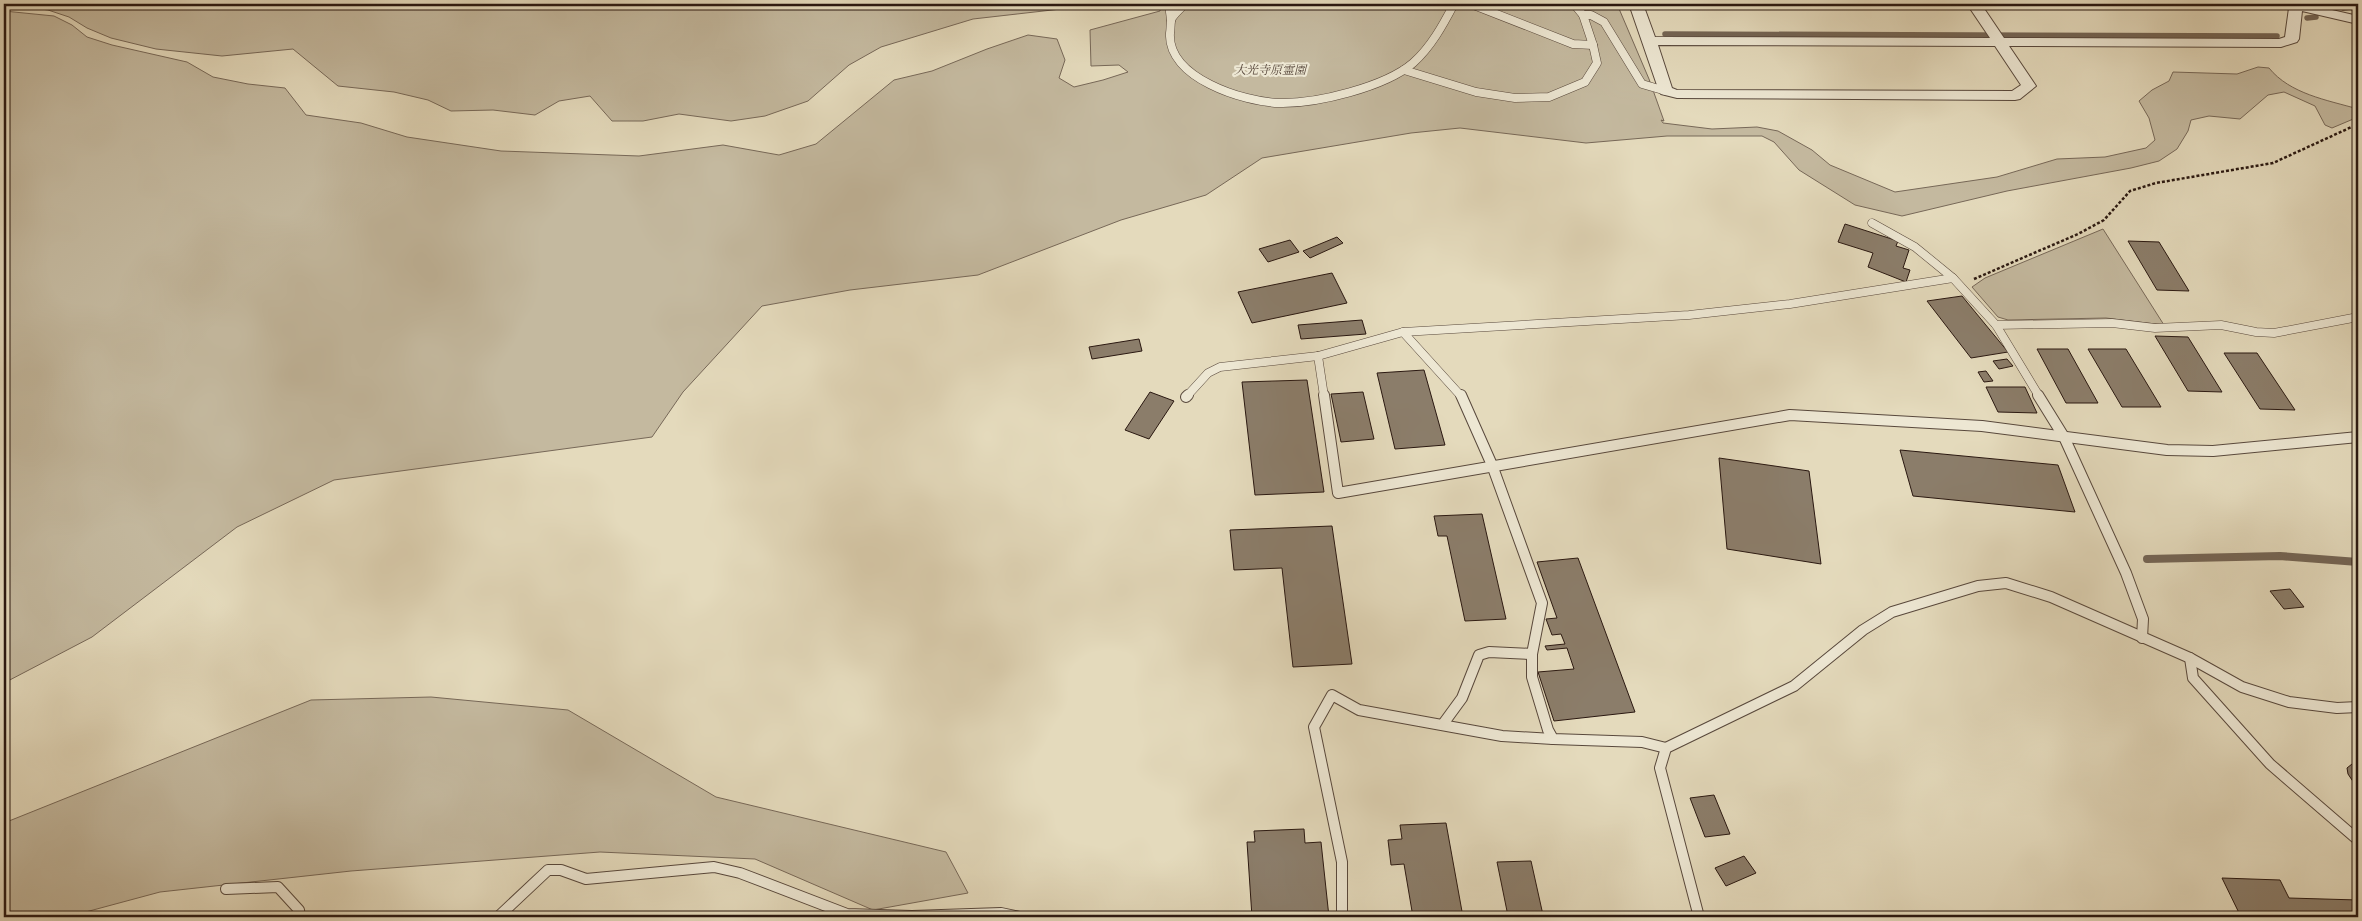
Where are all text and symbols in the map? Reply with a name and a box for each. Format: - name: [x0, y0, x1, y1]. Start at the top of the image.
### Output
- park label: 大光寺原霊園: [1234, 62, 1308, 78]

